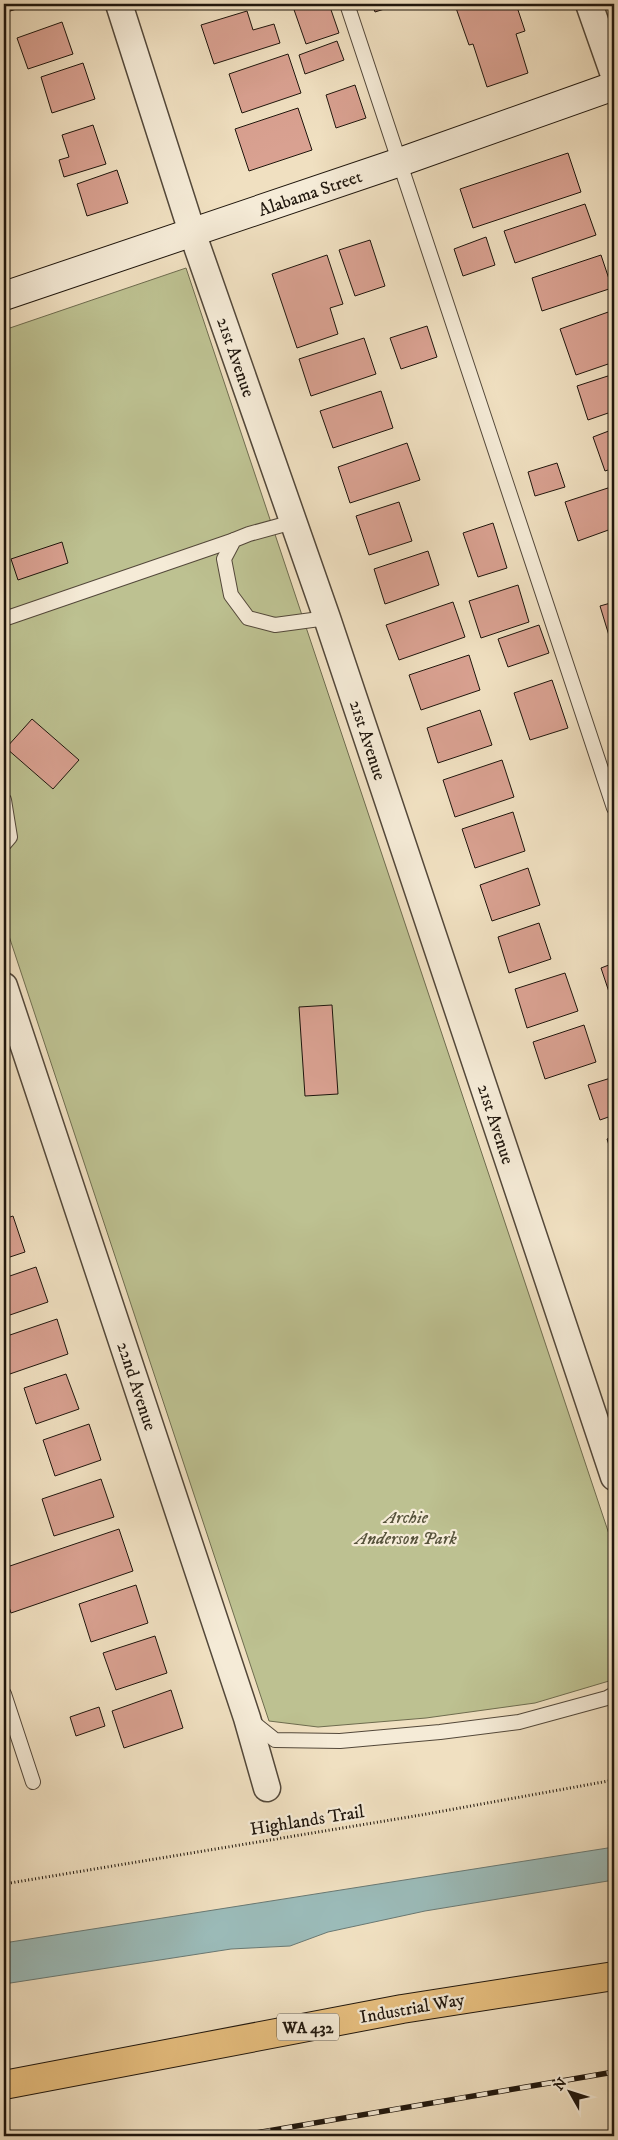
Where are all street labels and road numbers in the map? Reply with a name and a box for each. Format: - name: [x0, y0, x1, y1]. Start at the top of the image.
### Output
- street label: Alabama Street: [256, 166, 365, 222]
- street label: 21st Avenue: [211, 315, 259, 400]
- street label: 21st Avenue: [344, 697, 390, 783]
- street label: 21st Avenue: [472, 1081, 518, 1167]
- street label: 22nd Avenue: [111, 1339, 161, 1433]
- street label: Highlands Trail: [248, 1801, 366, 1841]
- street label: Industrial Way: [358, 1989, 467, 2029]
- road number: WA 432: [277, 2014, 339, 2040]

